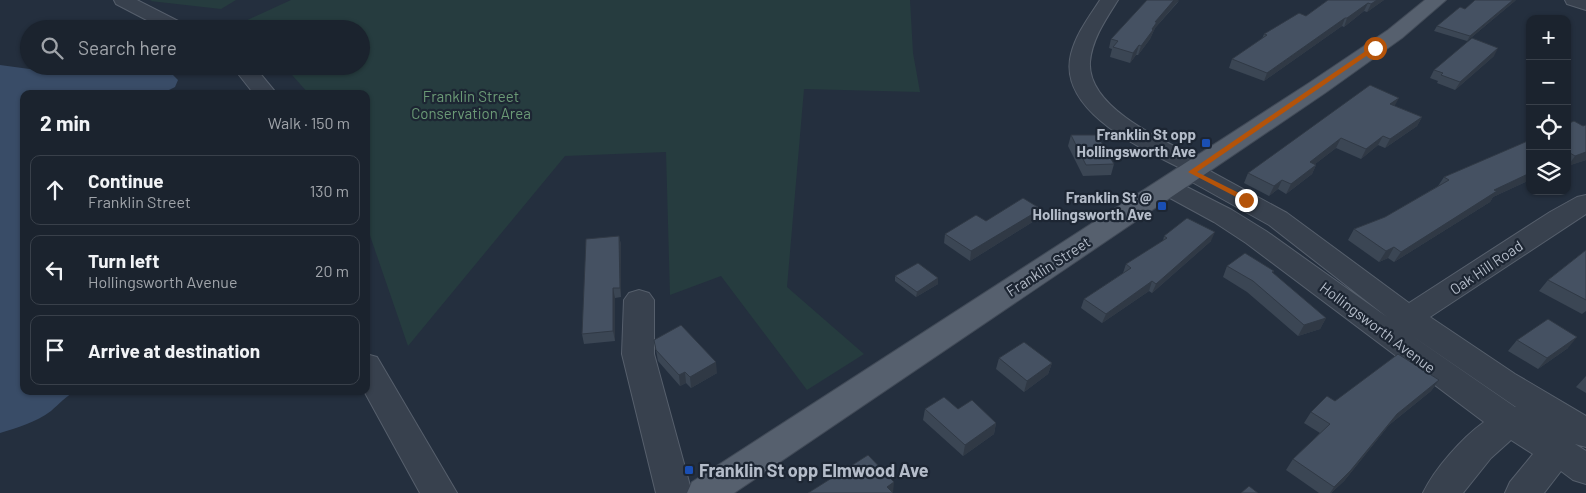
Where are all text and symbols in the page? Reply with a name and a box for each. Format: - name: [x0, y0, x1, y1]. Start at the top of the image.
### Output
- map controls: [1526, 15, 1571, 195]
- button: +: [1526, 15, 1571, 60]
- search box: [20, 20, 370, 75]
- icon: search: [38, 34, 66, 62]
- text: Search here: [78, 36, 177, 59]
- route start: [1364, 37, 1387, 60]
- button: −: [1526, 60, 1571, 105]
- park label: Franklin Street Conservation Area: [411, 87, 531, 122]
- button: locate: [1526, 105, 1571, 150]
- text: 2 min: [40, 110, 90, 135]
- text: Walk · 150 m: [268, 113, 350, 132]
- place label: Franklin St opp Hollingsworth Ave: [1076, 125, 1196, 160]
- marker: Franklin St opp Hollingsworth Ave: [1200, 137, 1212, 149]
- button: layers: [1526, 150, 1571, 195]
- text: Continue: [88, 169, 164, 192]
- icon: ahead: [41, 176, 69, 204]
- text: 130 m: [310, 181, 349, 200]
- place label: Franklin St @ Hollingsworth Ave: [1032, 188, 1152, 223]
- route end: [1235, 189, 1258, 212]
- text: Franklin Street: [88, 192, 191, 211]
- marker: Franklin St @ Hollingsworth Ave: [1156, 200, 1168, 212]
- street label: Franklin Street: [1003, 232, 1093, 300]
- street label: Oak Hill Road: [1446, 236, 1526, 298]
- text: Turn left: [88, 249, 159, 272]
- icon: left: [41, 256, 69, 284]
- text: 20 m: [315, 261, 349, 280]
- text: Hollingsworth Avenue: [88, 272, 237, 291]
- street label: Hollingsworth Avenue: [1317, 278, 1439, 376]
- icon: arrive: [41, 336, 69, 364]
- text: Arrive at destination: [88, 339, 260, 362]
- place label: Franklin St opp Elmwood Ave: [699, 459, 929, 481]
- marker: Franklin St opp Elmwood Ave: [683, 464, 695, 476]

